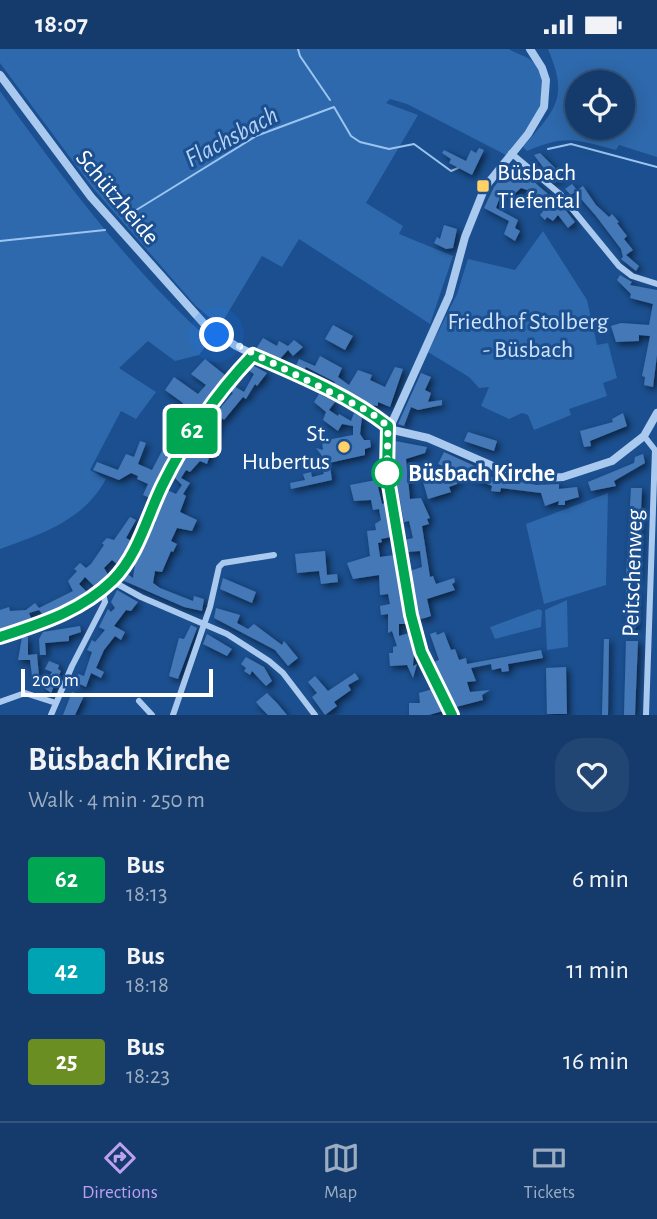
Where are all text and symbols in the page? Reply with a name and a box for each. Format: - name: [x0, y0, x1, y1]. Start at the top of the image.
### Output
- text: 18:07: [35, 11, 88, 37]
- map controls: [565, 70, 635, 140]
- button: locate: [565, 70, 635, 140]
- water label: Flachsbach: [181, 102, 282, 172]
- street label: Schützheide: [71, 146, 163, 249]
- place label: Büsbach Tiefental: [497, 161, 581, 213]
- marker: Büsbach Tiefental: [475, 178, 491, 194]
- park label: Friedhof Stolberg - Büsbach: [448, 310, 609, 362]
- your location: [199, 317, 234, 352]
- line badge: 62: [160, 408, 224, 454]
- text: 62: [181, 419, 203, 443]
- place label: St. Hubertus: [242, 422, 330, 474]
- marker: St. Hubertus: [336, 439, 352, 455]
- marker: Büsbach Kirche: [372, 458, 402, 488]
- place label: Büsbach Kirche: [408, 462, 555, 486]
- street label: Peitschenweg: [619, 508, 647, 637]
- scale bar: [21, 666, 214, 698]
- text: 200 m: [32, 671, 79, 690]
- button: heart: [555, 738, 629, 812]
- text: Büsbach Kirche: [28, 744, 230, 777]
- text: Walk · 4 min · 250 m: [28, 789, 205, 812]
- text: Bus: [126, 852, 165, 878]
- text: 6 min: [572, 866, 629, 892]
- text: 62: [55, 868, 78, 892]
- text: 18:13: [126, 883, 167, 906]
- text: Bus: [126, 943, 165, 969]
- text: 11 min: [566, 957, 629, 983]
- text: 42: [55, 959, 78, 983]
- text: 18:18: [126, 974, 169, 997]
- text: Bus: [126, 1034, 165, 1060]
- text: 16 min: [563, 1048, 629, 1074]
- text: 25: [56, 1050, 77, 1074]
- text: 18:23: [126, 1065, 170, 1088]
- tab: Directions: [82, 1139, 158, 1204]
- tab: Map: [322, 1139, 360, 1204]
- tab: Tickets: [524, 1139, 575, 1204]

